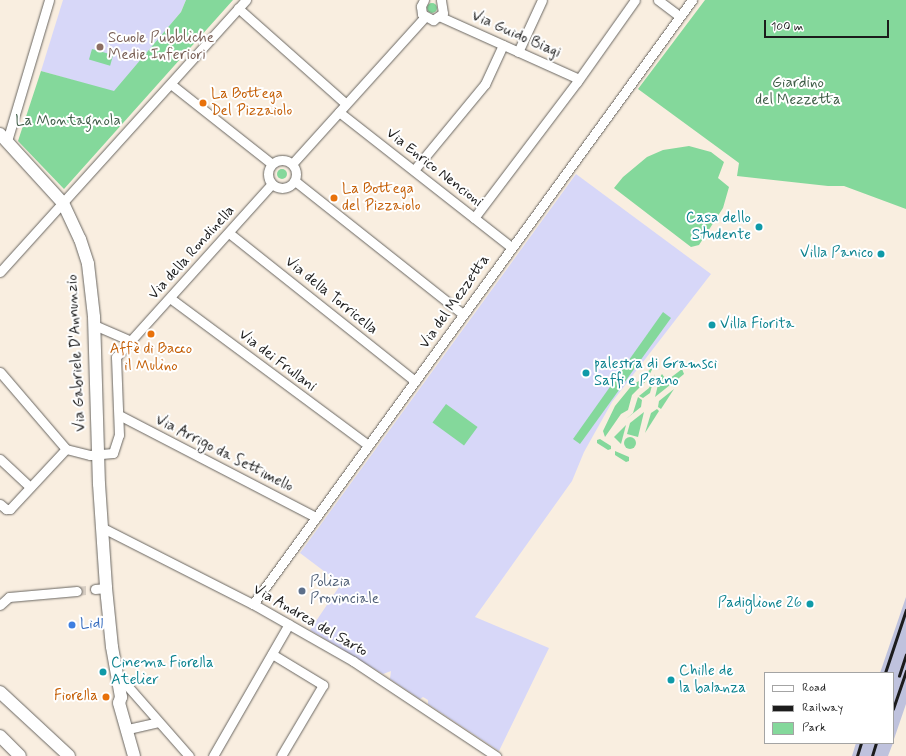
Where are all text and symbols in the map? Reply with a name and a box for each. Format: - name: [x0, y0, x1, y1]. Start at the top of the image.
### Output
- street label: Via Guido Biagi: [470, 8, 562, 62]
- scale bar: [766, 12, 891, 38]
- text: 100 m: [771, 19, 803, 35]
- place label: Scuole Pubbliche Medie Inferiori: [108, 29, 214, 64]
- marker: Scuole Pubbliche Medie Inferiori: [95, 42, 105, 52]
- park label: Giardino del Mezzetta: [754, 74, 842, 109]
- place label: La Bottega Del Pizzaiolo: [211, 85, 290, 120]
- marker: La Bottega Del Pizzaiolo: [198, 98, 208, 108]
- park label: La Montagnola: [21, 113, 115, 131]
- street label: Via Enrico Nencioni: [382, 125, 486, 211]
- place label: La Bottega del Pizzaiolo: [342, 180, 418, 215]
- marker: La Bottega del Pizzaiolo: [329, 193, 339, 203]
- street label: Via della Rondinella: [145, 202, 239, 304]
- place label: Casa dello Studente: [688, 209, 751, 244]
- marker: Casa dello Studente: [754, 222, 764, 232]
- place label: Villa Panico: [802, 245, 873, 263]
- marker: Villa Panico: [876, 249, 886, 259]
- street label: Via del Mezzetta: [415, 251, 495, 353]
- street label: Via della Torricella: [281, 253, 381, 339]
- street label: Via Gabriele D'Annunzio: [64, 274, 90, 432]
- place label: Villa Fiorita: [720, 316, 793, 334]
- marker: Villa Fiorita: [707, 320, 717, 330]
- street label: Via dei Frullani: [235, 326, 319, 396]
- marker: Affè di Bacco il Mulino: [146, 329, 156, 339]
- place label: Affè di Bacco il Mulino: [110, 340, 192, 375]
- place label: palestra di Gramsci Saffi e Peano: [594, 355, 718, 390]
- marker: palestra di Gramsci Saffi e Peano: [581, 368, 591, 378]
- street label: Via Arrigo da Settimello: [153, 412, 295, 496]
- place label: Polizia Provinciale: [310, 573, 379, 608]
- street label: Via Andrea del Sarto: [248, 580, 372, 662]
- marker: Polizia Provinciale: [297, 586, 307, 596]
- place label: Padiglione 26: [718, 595, 802, 613]
- marker: Padiglione 26: [805, 599, 815, 609]
- place label: Lidl: [80, 616, 103, 634]
- marker: Lidl: [67, 620, 77, 630]
- place label: Cinema Fiorella Atelier: [111, 654, 214, 689]
- place label: Chille de la balanza: [679, 662, 749, 697]
- marker: Cinema Fiorella Atelier: [98, 667, 108, 677]
- legend: [764, 672, 894, 744]
- marker: Chille de la balanza: [666, 675, 676, 685]
- text: Road: [802, 680, 826, 696]
- place label: Fiorella: [54, 688, 98, 706]
- marker: Fiorella: [101, 692, 111, 702]
- text: Railway: [802, 700, 843, 716]
- text: Park: [802, 720, 826, 736]

